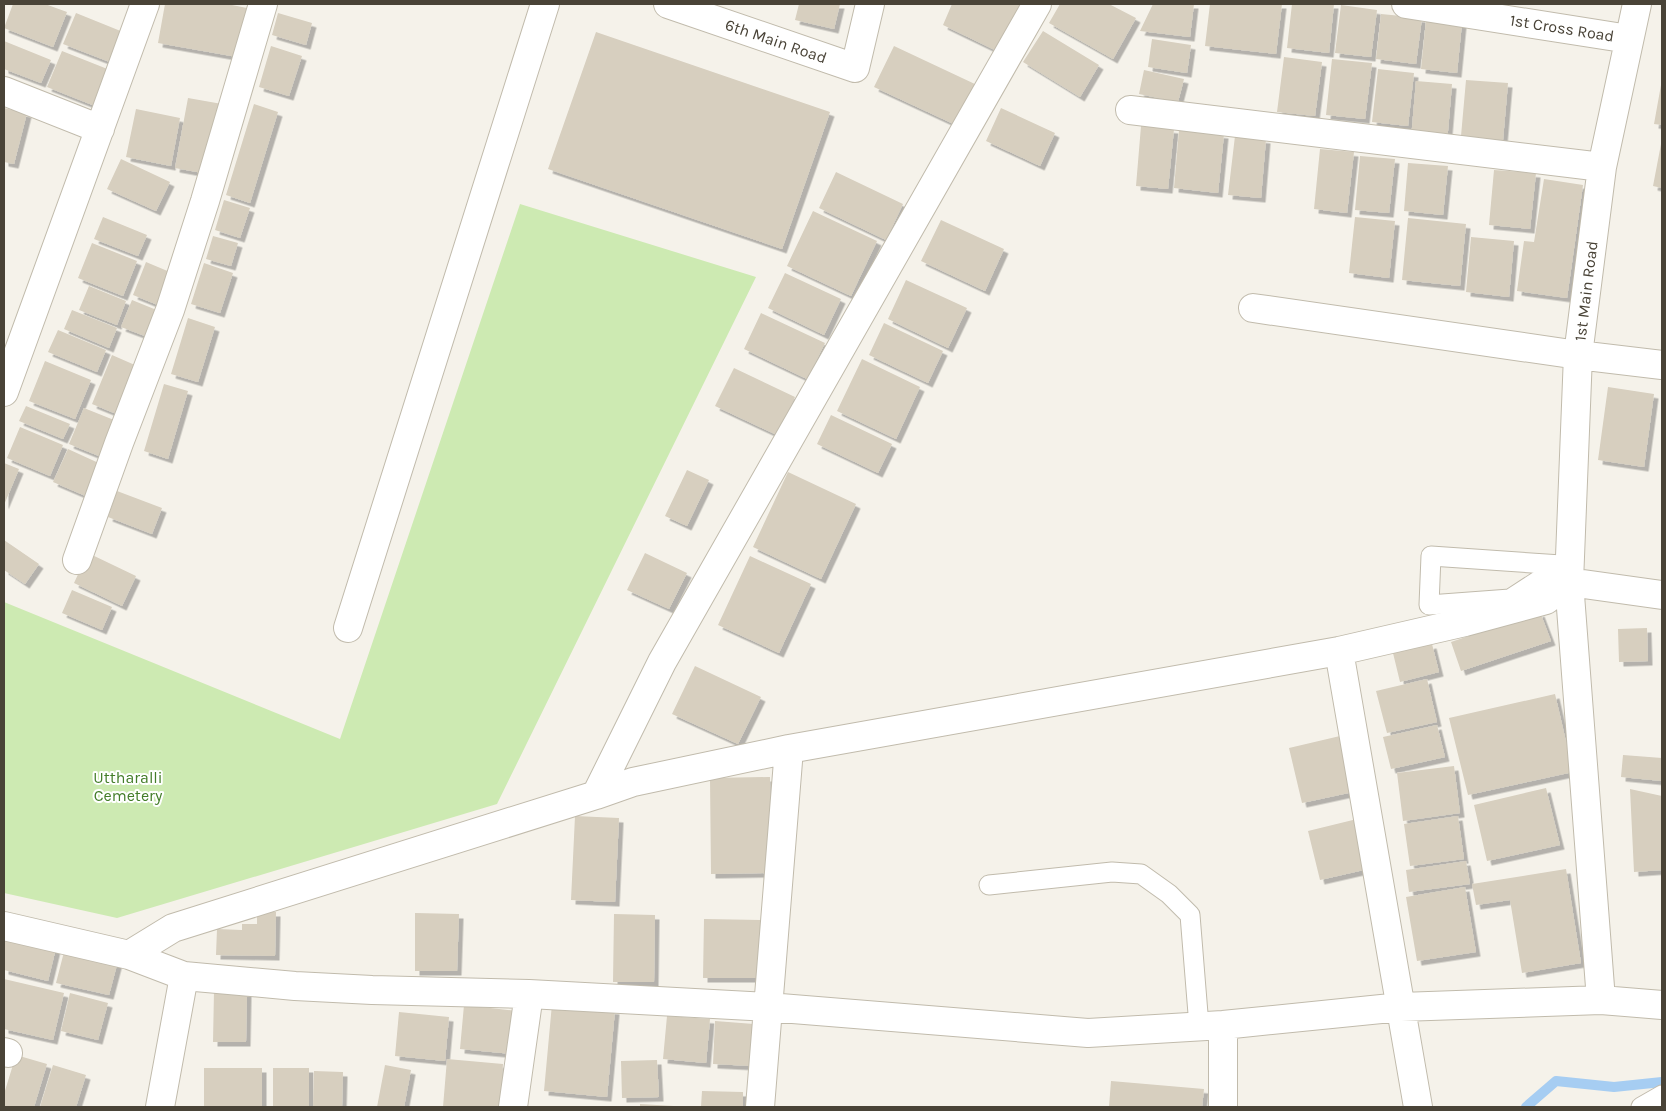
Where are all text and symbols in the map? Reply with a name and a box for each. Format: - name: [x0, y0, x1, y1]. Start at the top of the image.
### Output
- street label: 1st Cross Road: [1509, 10, 1615, 46]
- street label: 6th Main Road: [723, 15, 829, 67]
- street label: 1st Main Road: [1570, 240, 1602, 342]
- park label: Uttharalli Cemetery: [93, 768, 163, 805]

